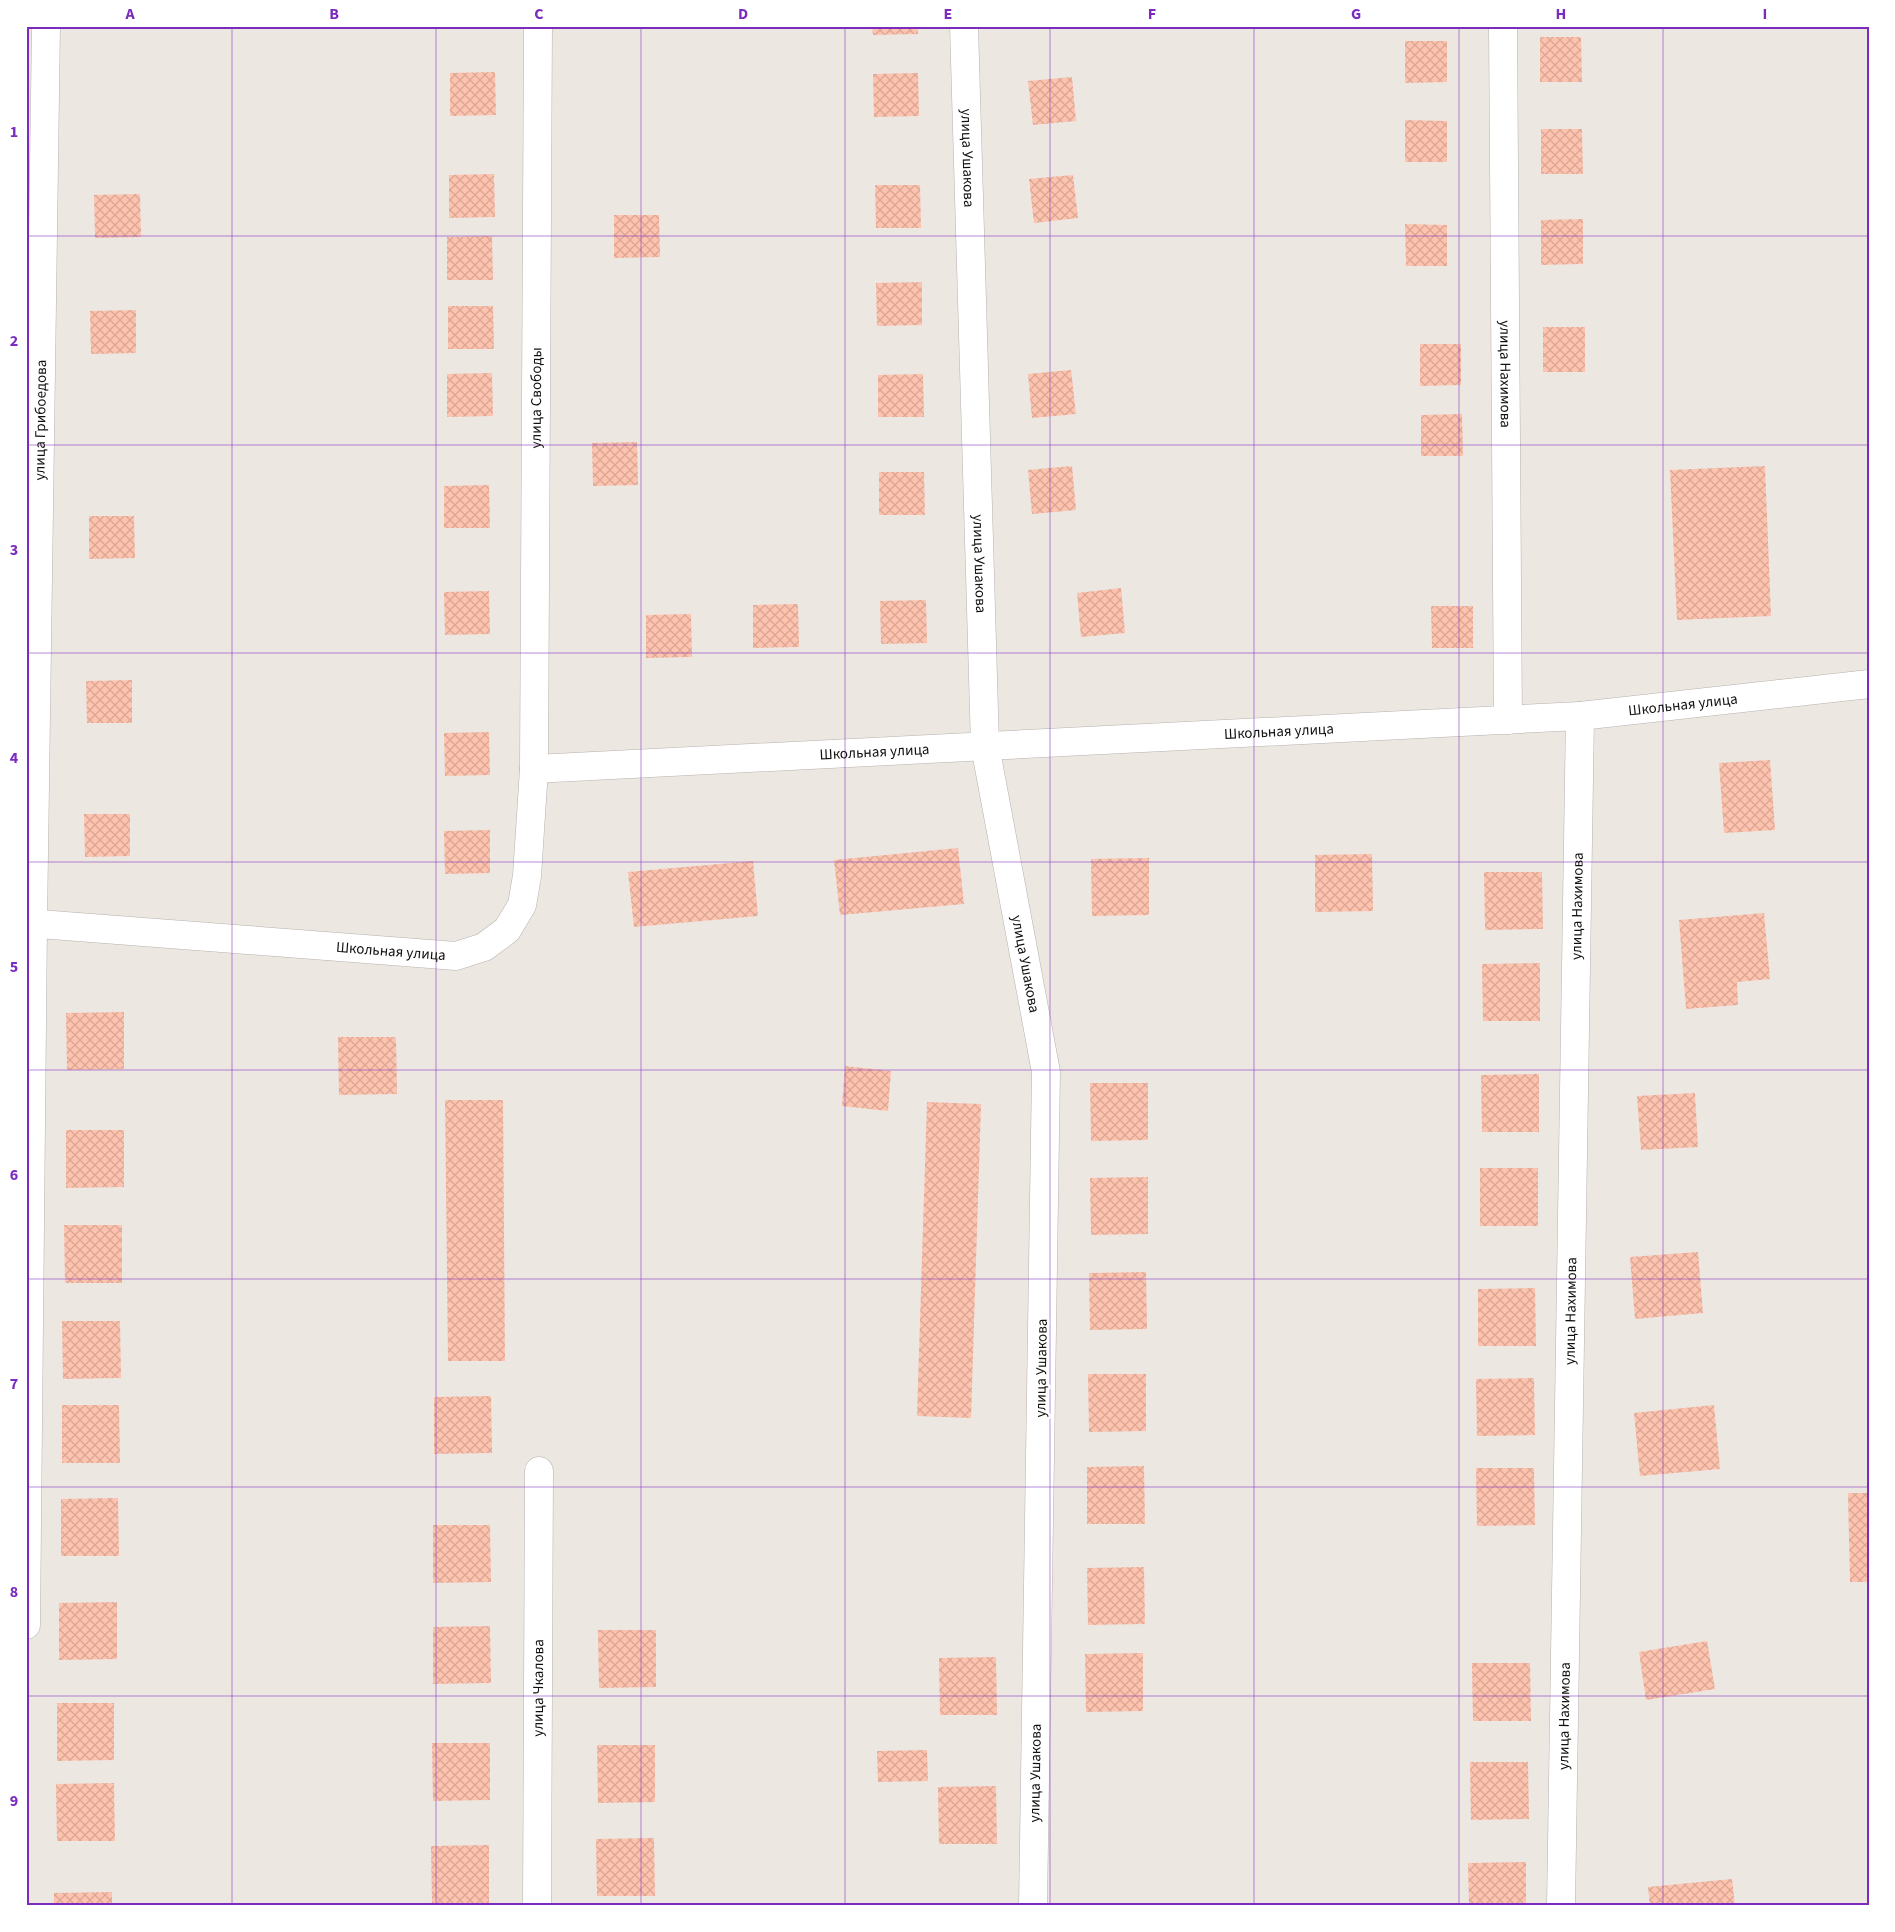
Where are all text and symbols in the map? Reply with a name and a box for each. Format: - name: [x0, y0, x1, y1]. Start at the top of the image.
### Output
- text: A: [124, 3, 135, 25]
- text: B: [329, 3, 339, 25]
- text: C: [534, 3, 544, 25]
- text: D: [738, 3, 748, 25]
- text: E: [944, 3, 952, 25]
- text: F: [1148, 3, 1156, 25]
- text: G: [1351, 3, 1361, 25]
- text: H: [1556, 3, 1566, 25]
- text: I: [1763, 3, 1767, 25]
- street label: улица Ушакова: [955, 108, 979, 208]
- text: 1: [10, 121, 18, 143]
- street label: улица Нахимова: [1494, 320, 1516, 428]
- text: 2: [10, 330, 18, 352]
- street label: улица Свободы: [526, 347, 547, 449]
- street label: улица Грибоедова: [29, 360, 52, 481]
- street label: улица Ушакова: [967, 514, 991, 614]
- text: 3: [10, 539, 18, 561]
- street label: Школьная улица: [1627, 689, 1739, 722]
- street label: Школьная улица: [1224, 718, 1334, 745]
- street label: Школьная улица: [819, 739, 930, 766]
- text: 4: [10, 747, 19, 769]
- street label: улица Нахимова: [1566, 852, 1589, 960]
- street label: улица Ушакова: [1006, 913, 1045, 1015]
- street label: Школьная улица: [335, 937, 446, 966]
- text: 5: [10, 956, 18, 978]
- text: 6: [10, 1164, 18, 1186]
- street label: улица Нахимова: [1560, 1257, 1582, 1365]
- street label: улица Ушакова: [1030, 1318, 1053, 1418]
- text: 7: [10, 1373, 18, 1395]
- text: 8: [10, 1581, 18, 1603]
- street label: улица Чкалова: [528, 1639, 549, 1737]
- street label: улица Нахимова: [1553, 1662, 1576, 1770]
- street label: улица Ушакова: [1024, 1723, 1047, 1823]
- text: 9: [10, 1790, 18, 1812]

